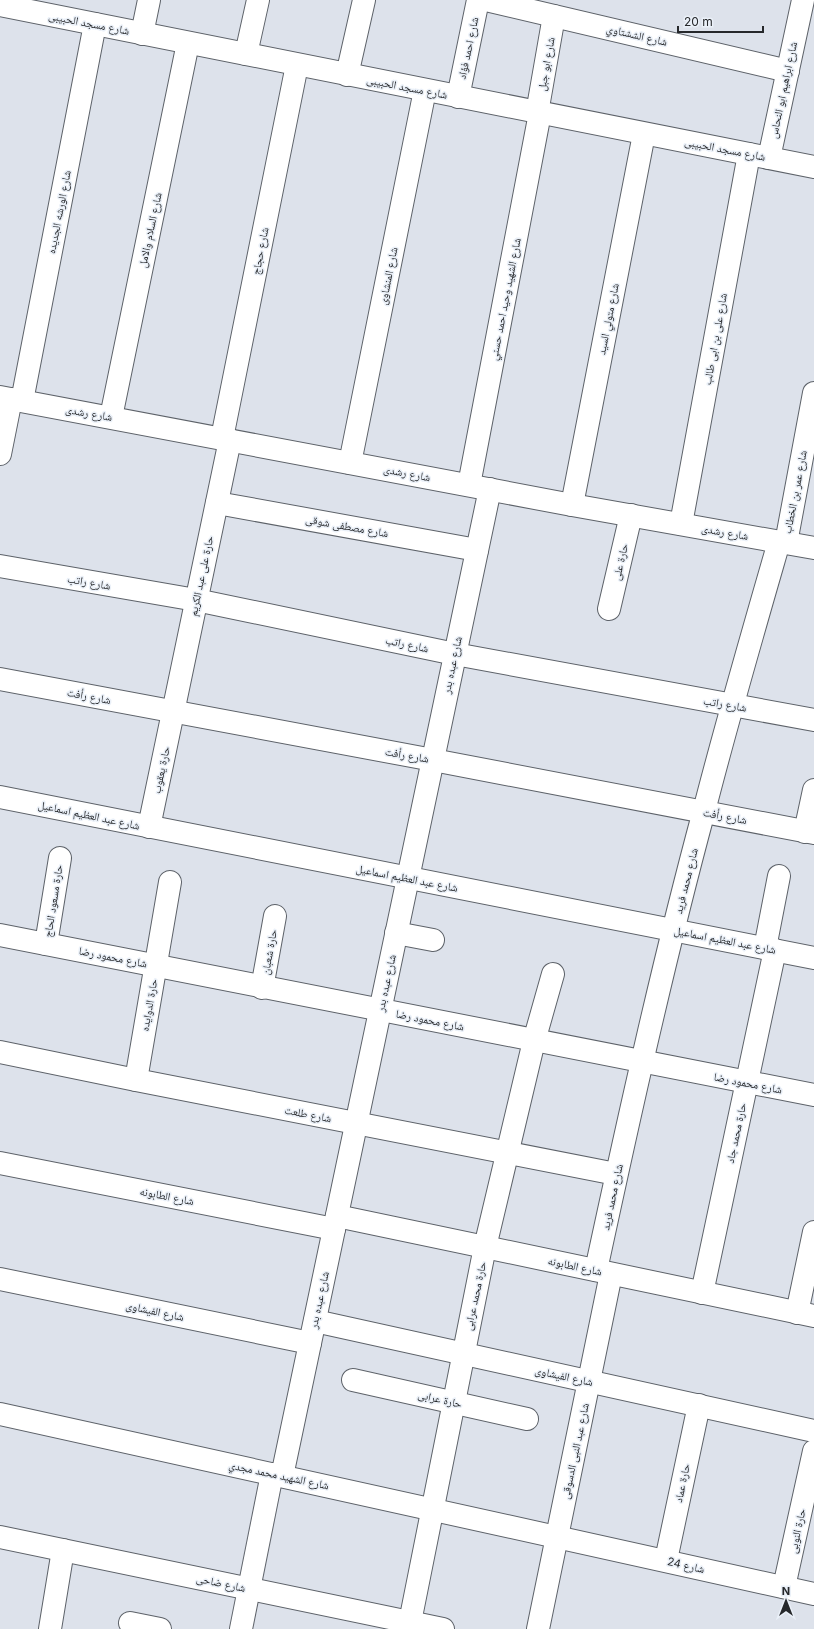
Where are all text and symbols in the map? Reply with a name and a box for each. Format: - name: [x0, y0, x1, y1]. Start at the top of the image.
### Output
- street label: شارع مسجد الحبيبى: [47, 8, 131, 38]
- scale bar: [678, 8, 763, 34]
- text: 20 m: [684, 14, 713, 29]
- street label: شارع احمد فؤاد: [455, 16, 481, 80]
- street label: شارع الششتاوي: [605, 21, 669, 51]
- street label: شارع ابو جبل: [534, 36, 558, 92]
- street label: شارع ابراهيم ابو النحاس: [766, 40, 801, 140]
- street label: شارع مسجد الحبيبى: [365, 72, 449, 102]
- street label: شارع مسجد الحبيبى: [683, 134, 767, 164]
- street label: شارع الورشه الجديده: [44, 169, 74, 255]
- street label: شارع السلام والامل: [135, 191, 165, 269]
- street label: شارع حجاج: [249, 226, 271, 276]
- street label: شارع الشهيد وحيد احمد حسني: [486, 236, 526, 362]
- street label: شارع المنشاوى: [376, 246, 400, 306]
- street label: شارع متولي السيد: [594, 282, 624, 356]
- street label: شارع على بن ابى طالب: [700, 292, 730, 386]
- street label: شارع رشدى: [64, 402, 114, 424]
- street label: شارع عمر بن الخطاب: [780, 449, 810, 535]
- street label: شارع رشدى: [382, 462, 432, 484]
- street label: شارع مصطفى شوقى: [304, 512, 390, 540]
- street label: شارع رشدى: [700, 521, 750, 543]
- street label: حارة على عبد الكريم: [186, 535, 217, 618]
- street label: حارة على: [609, 542, 631, 582]
- street label: شارع راتب: [66, 571, 112, 593]
- street label: شارع راتب: [384, 633, 430, 655]
- street label: شارع عبده بدر: [439, 635, 465, 696]
- street label: شارع رأفت: [66, 685, 112, 707]
- street label: شارع راتب: [702, 693, 748, 715]
- street label: شارع رأفت: [384, 744, 430, 766]
- street label: حارة يعقوب: [149, 745, 173, 795]
- street label: شارع عبد العظيم اسماعيل: [37, 797, 141, 834]
- street label: شارع رأفت: [702, 805, 748, 827]
- street label: شارع محمد فريد: [671, 847, 701, 915]
- street label: شارع عبد العظيم اسماعيل: [355, 861, 459, 896]
- street label: حارة مسعود الحاج: [40, 864, 66, 938]
- street label: شارع عبد العظيم اسماعيل: [673, 923, 777, 958]
- street label: حارة شعبان: [258, 928, 280, 976]
- street label: شارع محمود رضا: [78, 944, 148, 970]
- street label: شارع عبده بدر: [373, 953, 399, 1014]
- street label: حارة الدوايده: [138, 978, 160, 1032]
- street label: شارع محمود رضا: [395, 1007, 465, 1033]
- street label: شارع محمود رضا: [713, 1070, 783, 1096]
- street label: حارة محمد جاد: [723, 1102, 749, 1164]
- street label: شارع طلعت: [283, 1103, 333, 1125]
- street label: شارع محمد فريد: [598, 1163, 626, 1231]
- street label: شارع الطابونه: [139, 1184, 195, 1208]
- street label: شارع الطابونه: [547, 1253, 603, 1279]
- street label: حارة محمد عرابى: [461, 1260, 489, 1332]
- street label: شارع عبده بدر: [306, 1270, 332, 1331]
- street label: شارع الفيشاوى: [125, 1298, 185, 1324]
- street label: شارع الفيشاوى: [534, 1363, 594, 1389]
- street label: حارة عرابى: [417, 1387, 463, 1411]
- street label: شارع عبد النبى الدسوقى: [558, 1402, 592, 1500]
- street label: شارع الشهيد محمد مجدي: [227, 1458, 330, 1494]
- street label: حارة عماد: [671, 1462, 693, 1504]
- street label: حارة النوبى: [785, 1507, 809, 1555]
- street label: شارع 24: [666, 1554, 706, 1576]
- street label: شارع ضاحى: [195, 1571, 247, 1595]
- north arrow: [766, 1581, 806, 1621]
- text: N: [782, 1584, 790, 1598]

